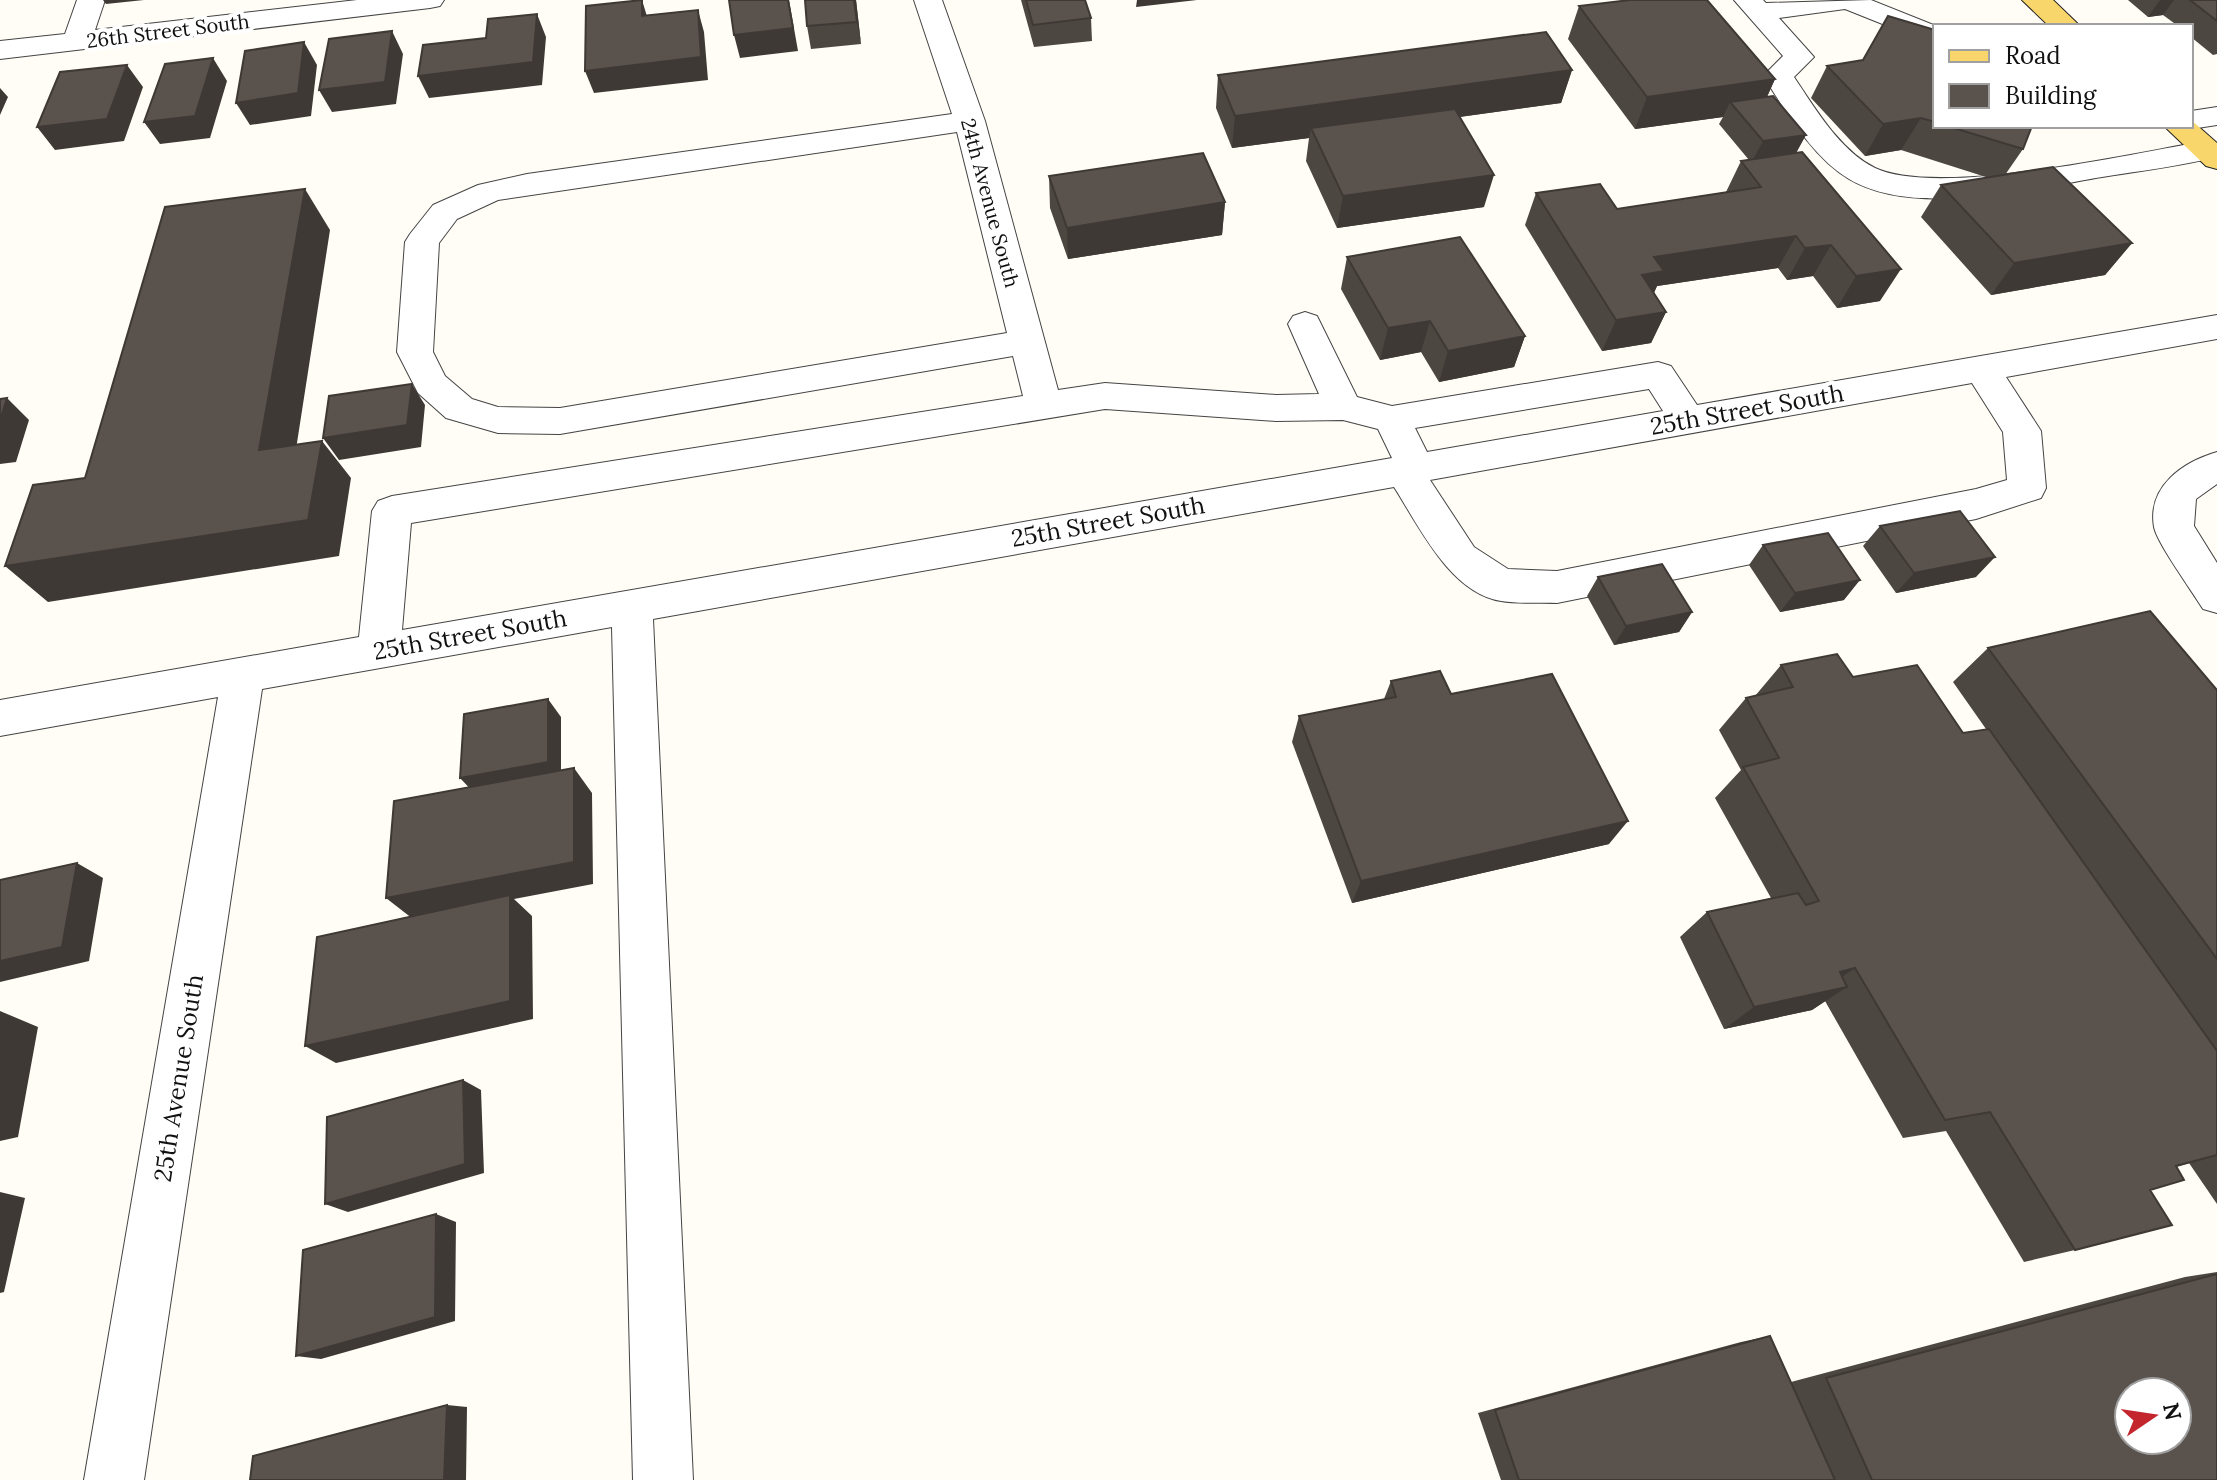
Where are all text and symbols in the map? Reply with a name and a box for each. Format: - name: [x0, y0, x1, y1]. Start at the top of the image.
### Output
- street label: 26th Street South: [85, 8, 251, 53]
- legend: [1933, 24, 2193, 128]
- text: Road: [2005, 40, 2061, 71]
- text: Building: [2005, 80, 2097, 111]
- street label: 24th Avenue South: [956, 116, 1025, 290]
- street label: 25th Street South: [1648, 377, 1846, 442]
- street label: 25th Street South: [1009, 489, 1207, 554]
- street label: 25th Street South: [371, 602, 569, 667]
- street label: 25th Avenue South: [147, 972, 210, 1184]
- north arrow: [2113, 1376, 2193, 1456]
- text: N: [2157, 1400, 2188, 1423]

